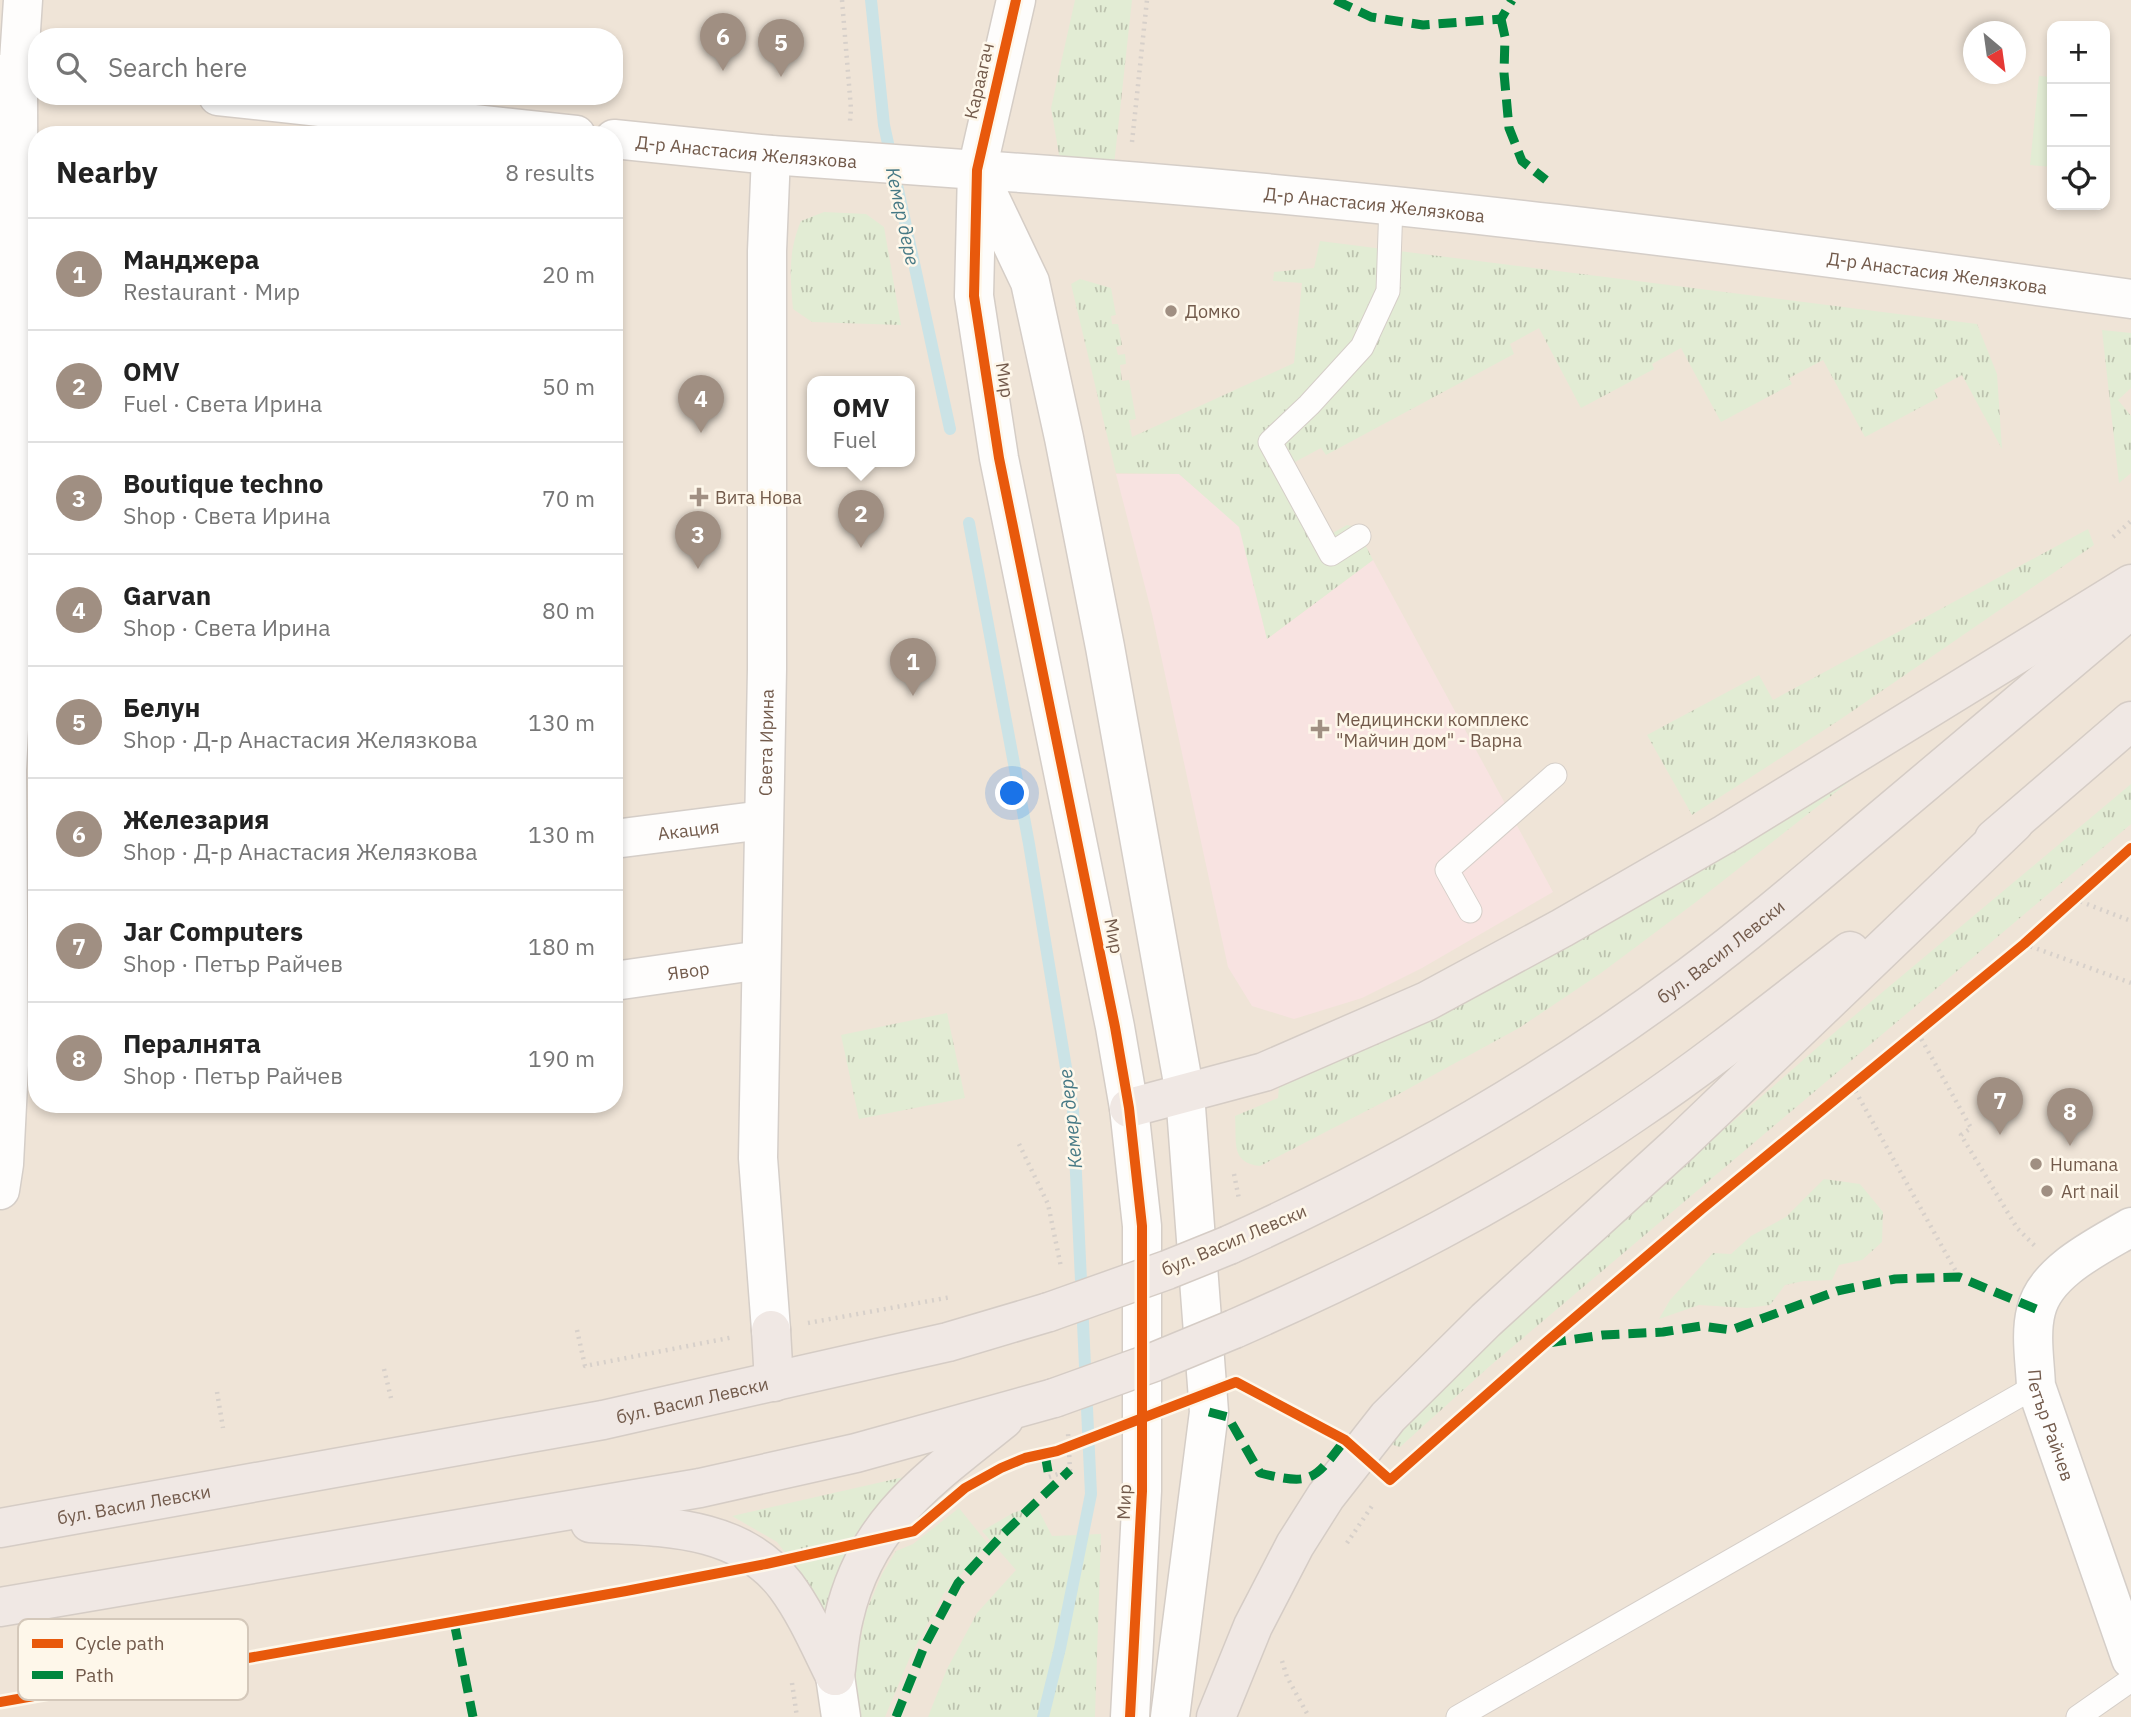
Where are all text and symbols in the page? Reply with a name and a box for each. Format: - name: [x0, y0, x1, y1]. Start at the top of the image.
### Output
- pin: 6: [700, 13, 746, 71]
- pin: 5: [758, 19, 804, 77]
- north arrow: [1963, 21, 2026, 84]
- map controls: [2047, 21, 2110, 210]
- button: +: [2047, 21, 2110, 84]
- search box: [28, 28, 623, 105]
- street label: Караагач: [959, 41, 999, 121]
- icon: search: [52, 48, 90, 86]
- text: Search here: [108, 50, 247, 84]
- button: −: [2047, 84, 2110, 147]
- street label: Д-р Анастасия Желязкова: [635, 130, 858, 173]
- button: locate: [2047, 147, 2110, 210]
- text: Nearby: [56, 152, 158, 191]
- text: 8 results: [505, 157, 595, 187]
- water label: Кемер дере: [881, 165, 925, 268]
- street label: Д-р Анастасия Желязкова: [1263, 181, 1487, 227]
- text: Манджера: [123, 242, 260, 276]
- street label: Д-р Анастасия Желязкова: [1826, 246, 2049, 299]
- text: 1: [72, 259, 86, 289]
- text: 20 m: [542, 259, 595, 289]
- text: Restaurant · Мир: [123, 276, 300, 306]
- place label: Домко: [1185, 300, 1240, 323]
- marker: Домко: [1163, 303, 1179, 319]
- text: OMV: [123, 354, 180, 388]
- street label: Мир: [991, 361, 1019, 399]
- text: 2: [72, 371, 86, 401]
- text: 50 m: [542, 371, 595, 401]
- pin: 4: [678, 375, 724, 433]
- popup: [807, 376, 915, 467]
- text: Fuel · Света Ирина: [123, 388, 322, 418]
- text: OMV: [833, 390, 889, 424]
- text: Fuel: [833, 424, 877, 454]
- text: Boutique techno: [123, 466, 324, 500]
- text: 3: [72, 483, 86, 513]
- text: 70 m: [542, 483, 595, 513]
- place label: Вита Нова: [715, 486, 802, 509]
- marker: Вита Нова: [689, 487, 709, 507]
- pin: 2: [838, 490, 884, 548]
- text: Shop · Света Ирина: [123, 500, 331, 530]
- pin: 3: [675, 511, 721, 569]
- text: Garvan: [123, 578, 211, 612]
- text: 4: [72, 595, 86, 625]
- text: 80 m: [542, 595, 595, 625]
- text: Shop · Света Ирина: [123, 612, 331, 642]
- pin: 1: [890, 638, 936, 696]
- street label: Света Ирина: [753, 688, 778, 796]
- text: Белун: [123, 690, 200, 724]
- text: 5: [72, 707, 86, 737]
- text: 130 m: [528, 707, 595, 737]
- place label: Медицински комплекс "Майчин дом" - Варна: [1336, 708, 1529, 752]
- marker: Медицински комплекс "Майчин дом" - Варна: [1310, 719, 1330, 739]
- text: Shop · Д-р Анастасия Желязкова: [123, 724, 477, 754]
- your location: [995, 776, 1029, 810]
- text: Железария: [123, 802, 270, 836]
- street label: Акация: [656, 814, 721, 845]
- text: 6: [72, 819, 86, 849]
- text: 130 m: [528, 819, 595, 849]
- text: Shop · Д-р Анастасия Желязкова: [123, 836, 477, 866]
- street label: бул. Васил Левски: [1652, 895, 1789, 1008]
- text: Jar Computers: [123, 914, 303, 948]
- street label: Мир: [1099, 916, 1129, 956]
- text: 7: [72, 931, 86, 961]
- text: 180 m: [528, 931, 595, 961]
- text: Shop · Петър Райчев: [123, 948, 343, 978]
- street label: Явор: [666, 956, 711, 985]
- text: Пералнята: [123, 1026, 261, 1060]
- text: 8: [72, 1043, 86, 1073]
- text: 190 m: [528, 1043, 595, 1073]
- text: Shop · Петър Райчев: [123, 1060, 343, 1090]
- water label: Кемер дере: [1053, 1068, 1087, 1170]
- pin: 7: [1977, 1077, 2023, 1135]
- pin: 8: [2047, 1088, 2093, 1146]
- place label: Humana: [2050, 1153, 2118, 1176]
- marker: Humana: [2028, 1156, 2044, 1172]
- place label: Art nail: [2061, 1180, 2119, 1203]
- marker: Art nail: [2039, 1183, 2055, 1199]
- street label: бул. Васил Левски: [1158, 1199, 1310, 1281]
- street label: Петър Райчев: [2023, 1368, 2080, 1484]
- street label: бул. Васил Левски: [614, 1371, 770, 1428]
- street label: бул. Васил Левски: [55, 1479, 212, 1529]
- street label: Мир: [1112, 1484, 1136, 1520]
- legend: [18, 1619, 248, 1700]
- text: Cycle path: [75, 1631, 164, 1655]
- text: Path: [75, 1663, 114, 1687]

